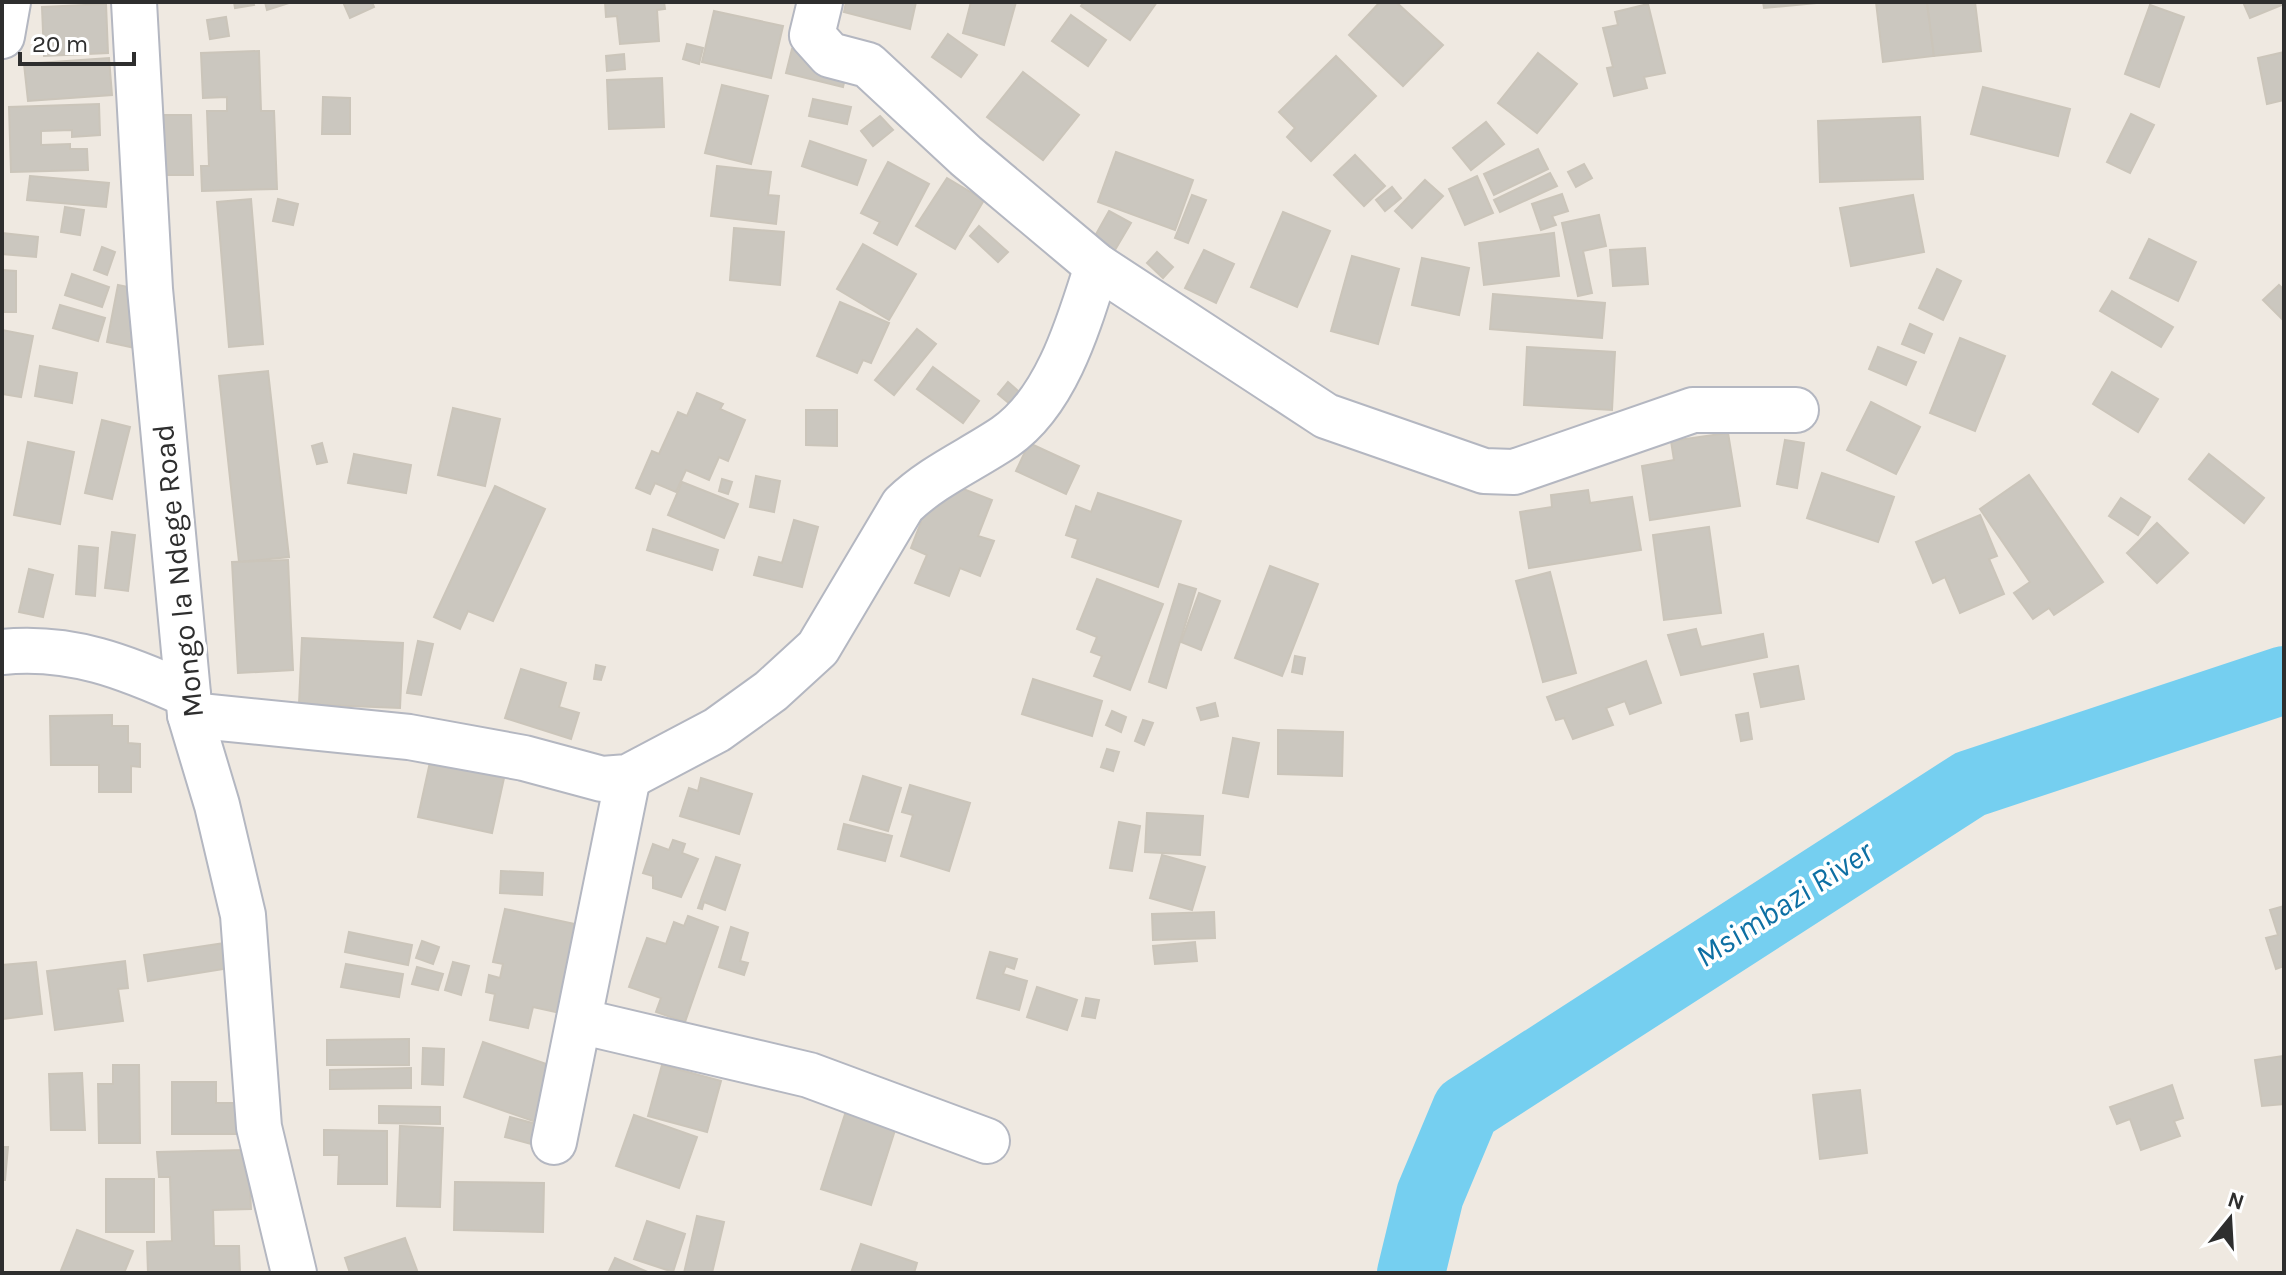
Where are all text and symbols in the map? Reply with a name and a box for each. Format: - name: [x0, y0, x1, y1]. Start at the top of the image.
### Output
- scale bar: [20, 16, 134, 66]
- text: 20 m: [32, 30, 88, 58]
- street label: Mongo la Ndege Road: [145, 423, 211, 719]
- water label: Msimbazi River: [1688, 832, 1880, 975]
- north arrow: [2190, 1179, 2270, 1259]
- text: N: [2224, 1186, 2247, 1216]

